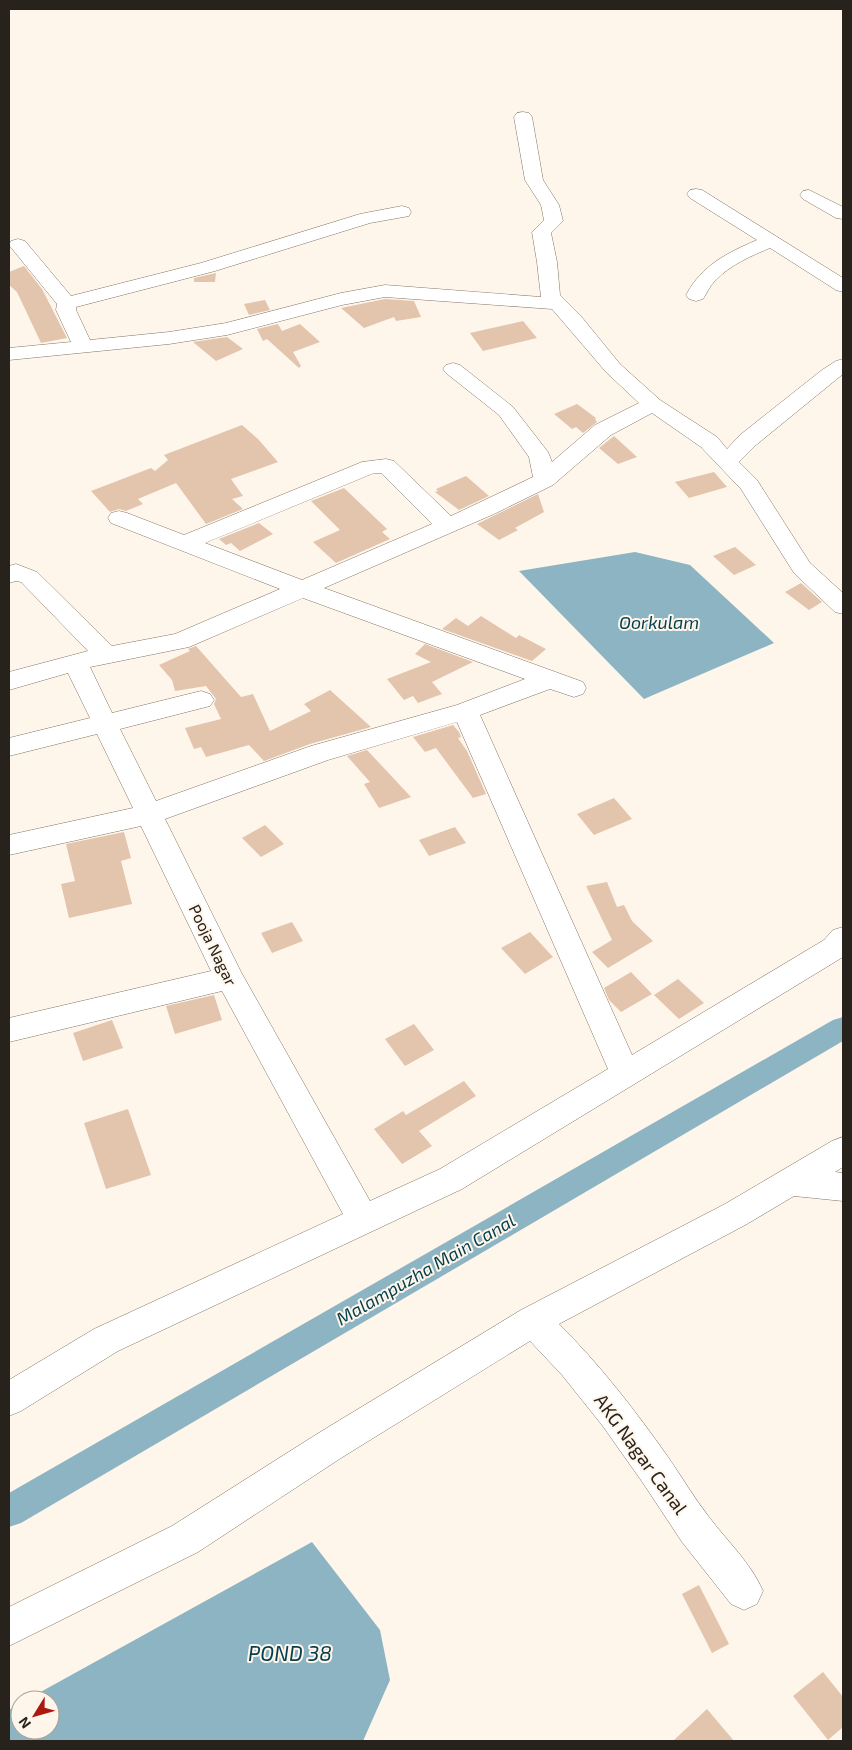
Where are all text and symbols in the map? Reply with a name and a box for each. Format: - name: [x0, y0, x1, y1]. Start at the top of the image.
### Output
- water label: Oorkulam: [619, 611, 699, 633]
- street label: Pooja Nagar: [185, 901, 242, 989]
- water label: Malampuzha Main Canal: [332, 1209, 519, 1329]
- street label: AKG Nagar Canal: [590, 1389, 693, 1519]
- water label: POND 38: [248, 1640, 332, 1665]
- north arrow: [10, 1690, 60, 1740]
- text: N: [14, 1714, 34, 1732]

